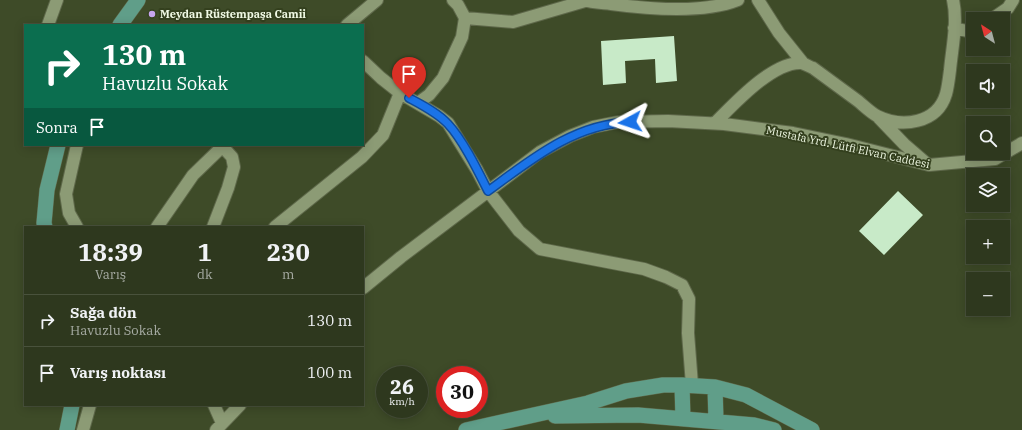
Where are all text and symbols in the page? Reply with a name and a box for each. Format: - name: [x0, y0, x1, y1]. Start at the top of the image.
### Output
- place label: Meydan Rüstempaşa Camii: [160, 7, 306, 21]
- marker: Meydan Rüstempaşa Camii: [147, 9, 157, 19]
- north arrow: [966, 12, 1010, 56]
- map controls: [966, 12, 1010, 316]
- text: 130 m: [102, 36, 186, 73]
- icon: right: [36, 40, 88, 92]
- pin: [392, 57, 426, 98]
- icon: arrive: [398, 63, 420, 85]
- button: sound: [966, 64, 1010, 108]
- text: Havuzlu Sokak: [102, 72, 228, 95]
- position arrow: [609, 101, 651, 143]
- icon: arrive: [86, 116, 108, 138]
- button: search: [966, 116, 1010, 160]
- text: Sonra: [36, 118, 78, 137]
- street label: Mustafa Yrd. Lütfi Elvan Caddesi: [765, 123, 932, 171]
- button: layers: [966, 168, 1010, 212]
- button: +: [966, 220, 1010, 264]
- text: 18:39: [78, 236, 143, 268]
- text: 1: [198, 236, 212, 268]
- text: 230: [267, 236, 310, 268]
- text: Varış: [95, 266, 126, 283]
- text: dk: [197, 266, 213, 283]
- text: m: [282, 266, 294, 283]
- button: −: [966, 272, 1010, 316]
- text: Sağa dön: [70, 303, 137, 322]
- icon: right: [36, 310, 58, 332]
- text: 130 m: [307, 311, 352, 330]
- text: Havuzlu Sokak: [70, 322, 161, 339]
- icon: arrive: [36, 362, 58, 384]
- text: Varış noktası: [70, 363, 166, 382]
- text: 100 m: [307, 363, 352, 382]
- speed limit sign: 30: [436, 366, 488, 418]
- text: 26: [390, 373, 414, 400]
- text: km/h: [389, 395, 415, 408]

